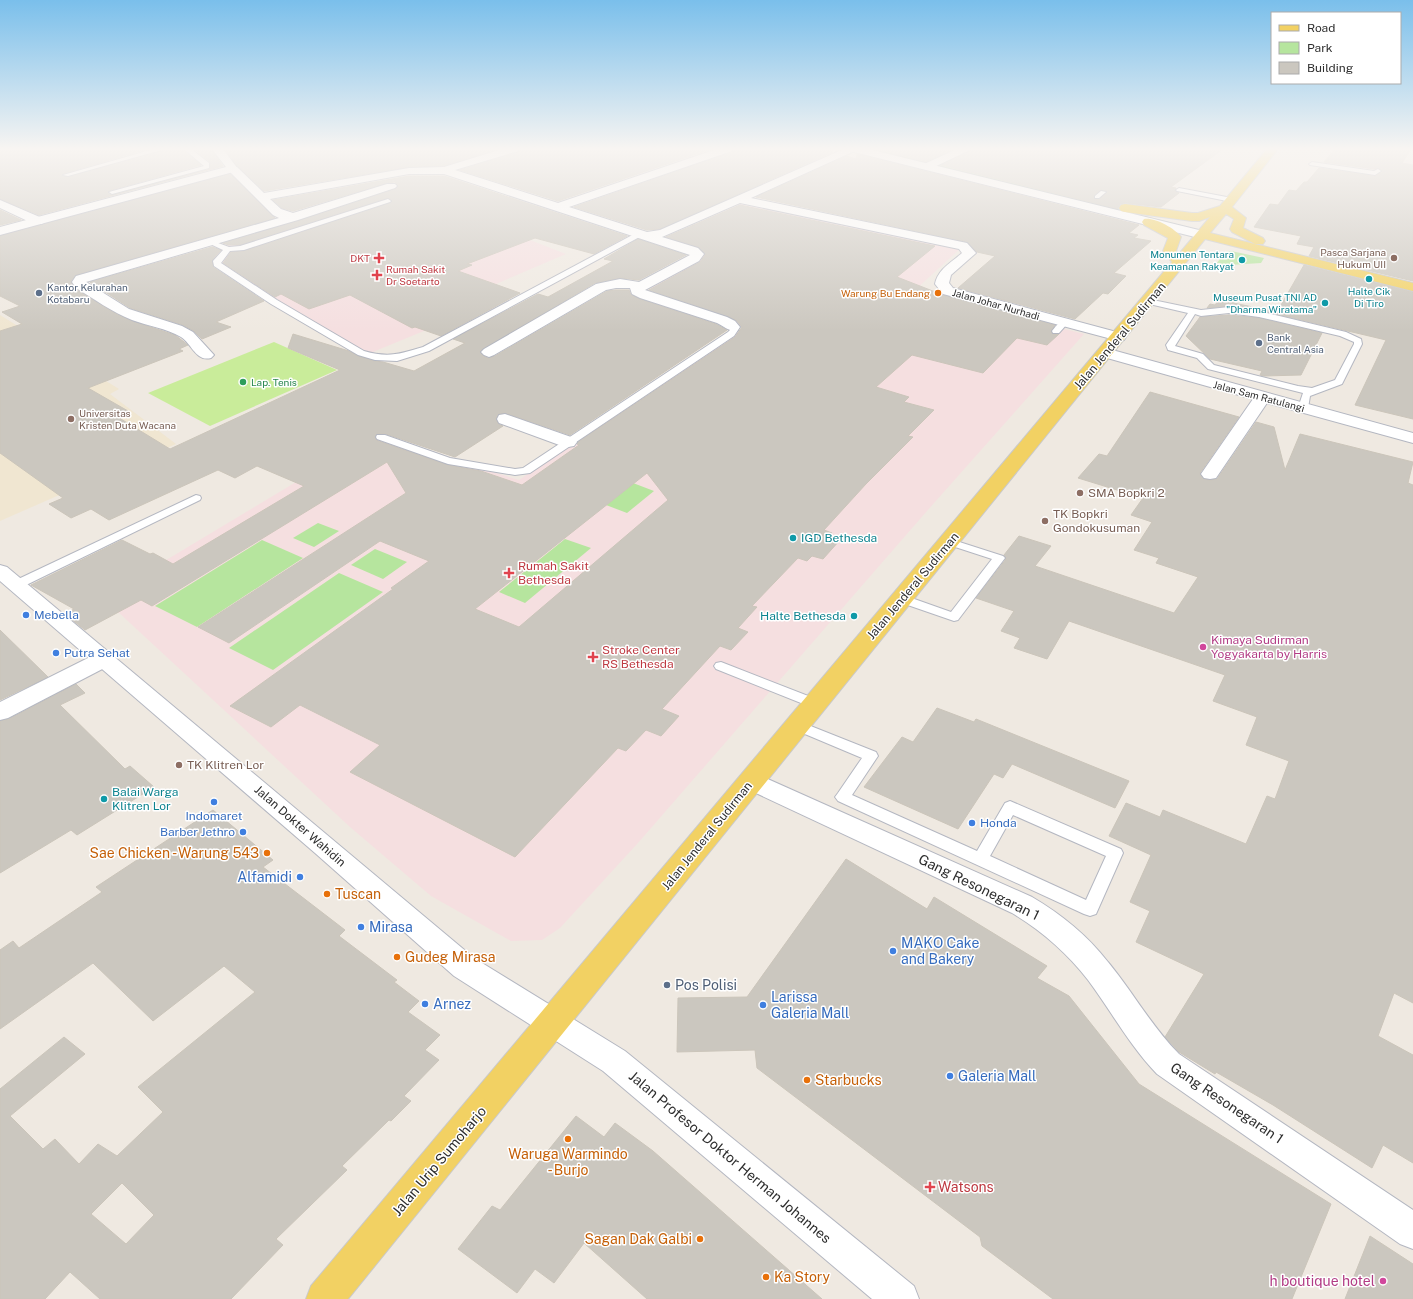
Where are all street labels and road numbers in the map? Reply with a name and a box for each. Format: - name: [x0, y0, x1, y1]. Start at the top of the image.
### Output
- street label: Jalan Jenderal Sudirman: [1071, 280, 1169, 392]
- street label: Jalan Johar Nurhadi: [951, 286, 1041, 322]
- street label: Jalan Sam Ratulangi: [1212, 378, 1306, 414]
- street label: Jalan Jenderal Sudirman: [864, 530, 962, 642]
- street label: Jalan Jenderal Sudirman: [659, 779, 755, 893]
- street label: Jalan Dokter Wahidin: [252, 783, 349, 869]
- street label: Gang Resonegaran 1: [916, 851, 1042, 923]
- street label: Gang Resonegaran 1: [1168, 1059, 1286, 1147]
- street label: Jalan Profesor Doktor Herman Johannes: [626, 1068, 834, 1246]
- street label: Jalan Urip Sumoharjo: [389, 1103, 489, 1219]

